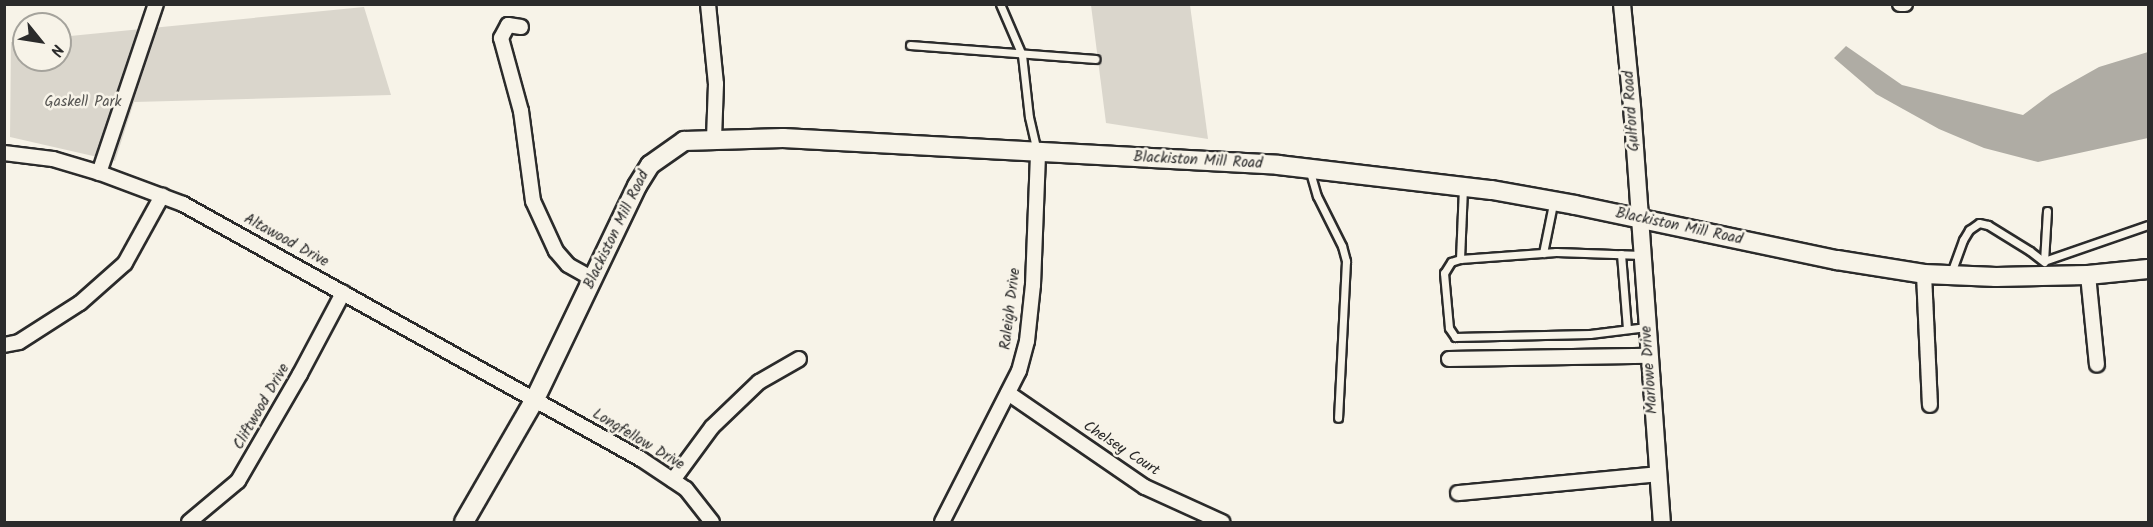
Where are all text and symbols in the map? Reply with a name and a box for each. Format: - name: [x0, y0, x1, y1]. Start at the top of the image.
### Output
- north arrow: [12, 12, 72, 72]
- text: N: [43, 40, 70, 61]
- street label: Gulford Road: [1620, 70, 1644, 152]
- park label: Gaskell Park: [45, 94, 121, 112]
- street label: Blackiston Mill Road: [1133, 149, 1263, 173]
- street label: Blackiston Mill Road: [581, 168, 653, 292]
- street label: Blackiston Mill Road: [1614, 205, 1744, 249]
- street label: Altawood Drive: [240, 210, 332, 272]
- street label: Raleigh Drive: [997, 267, 1025, 351]
- street label: Marlowe Drive: [1638, 325, 1662, 415]
- street label: Cliftwood Drive: [230, 361, 294, 453]
- street label: Longfellow Drive: [589, 405, 687, 475]
- street label: Chelsey Court: [1079, 418, 1163, 480]

